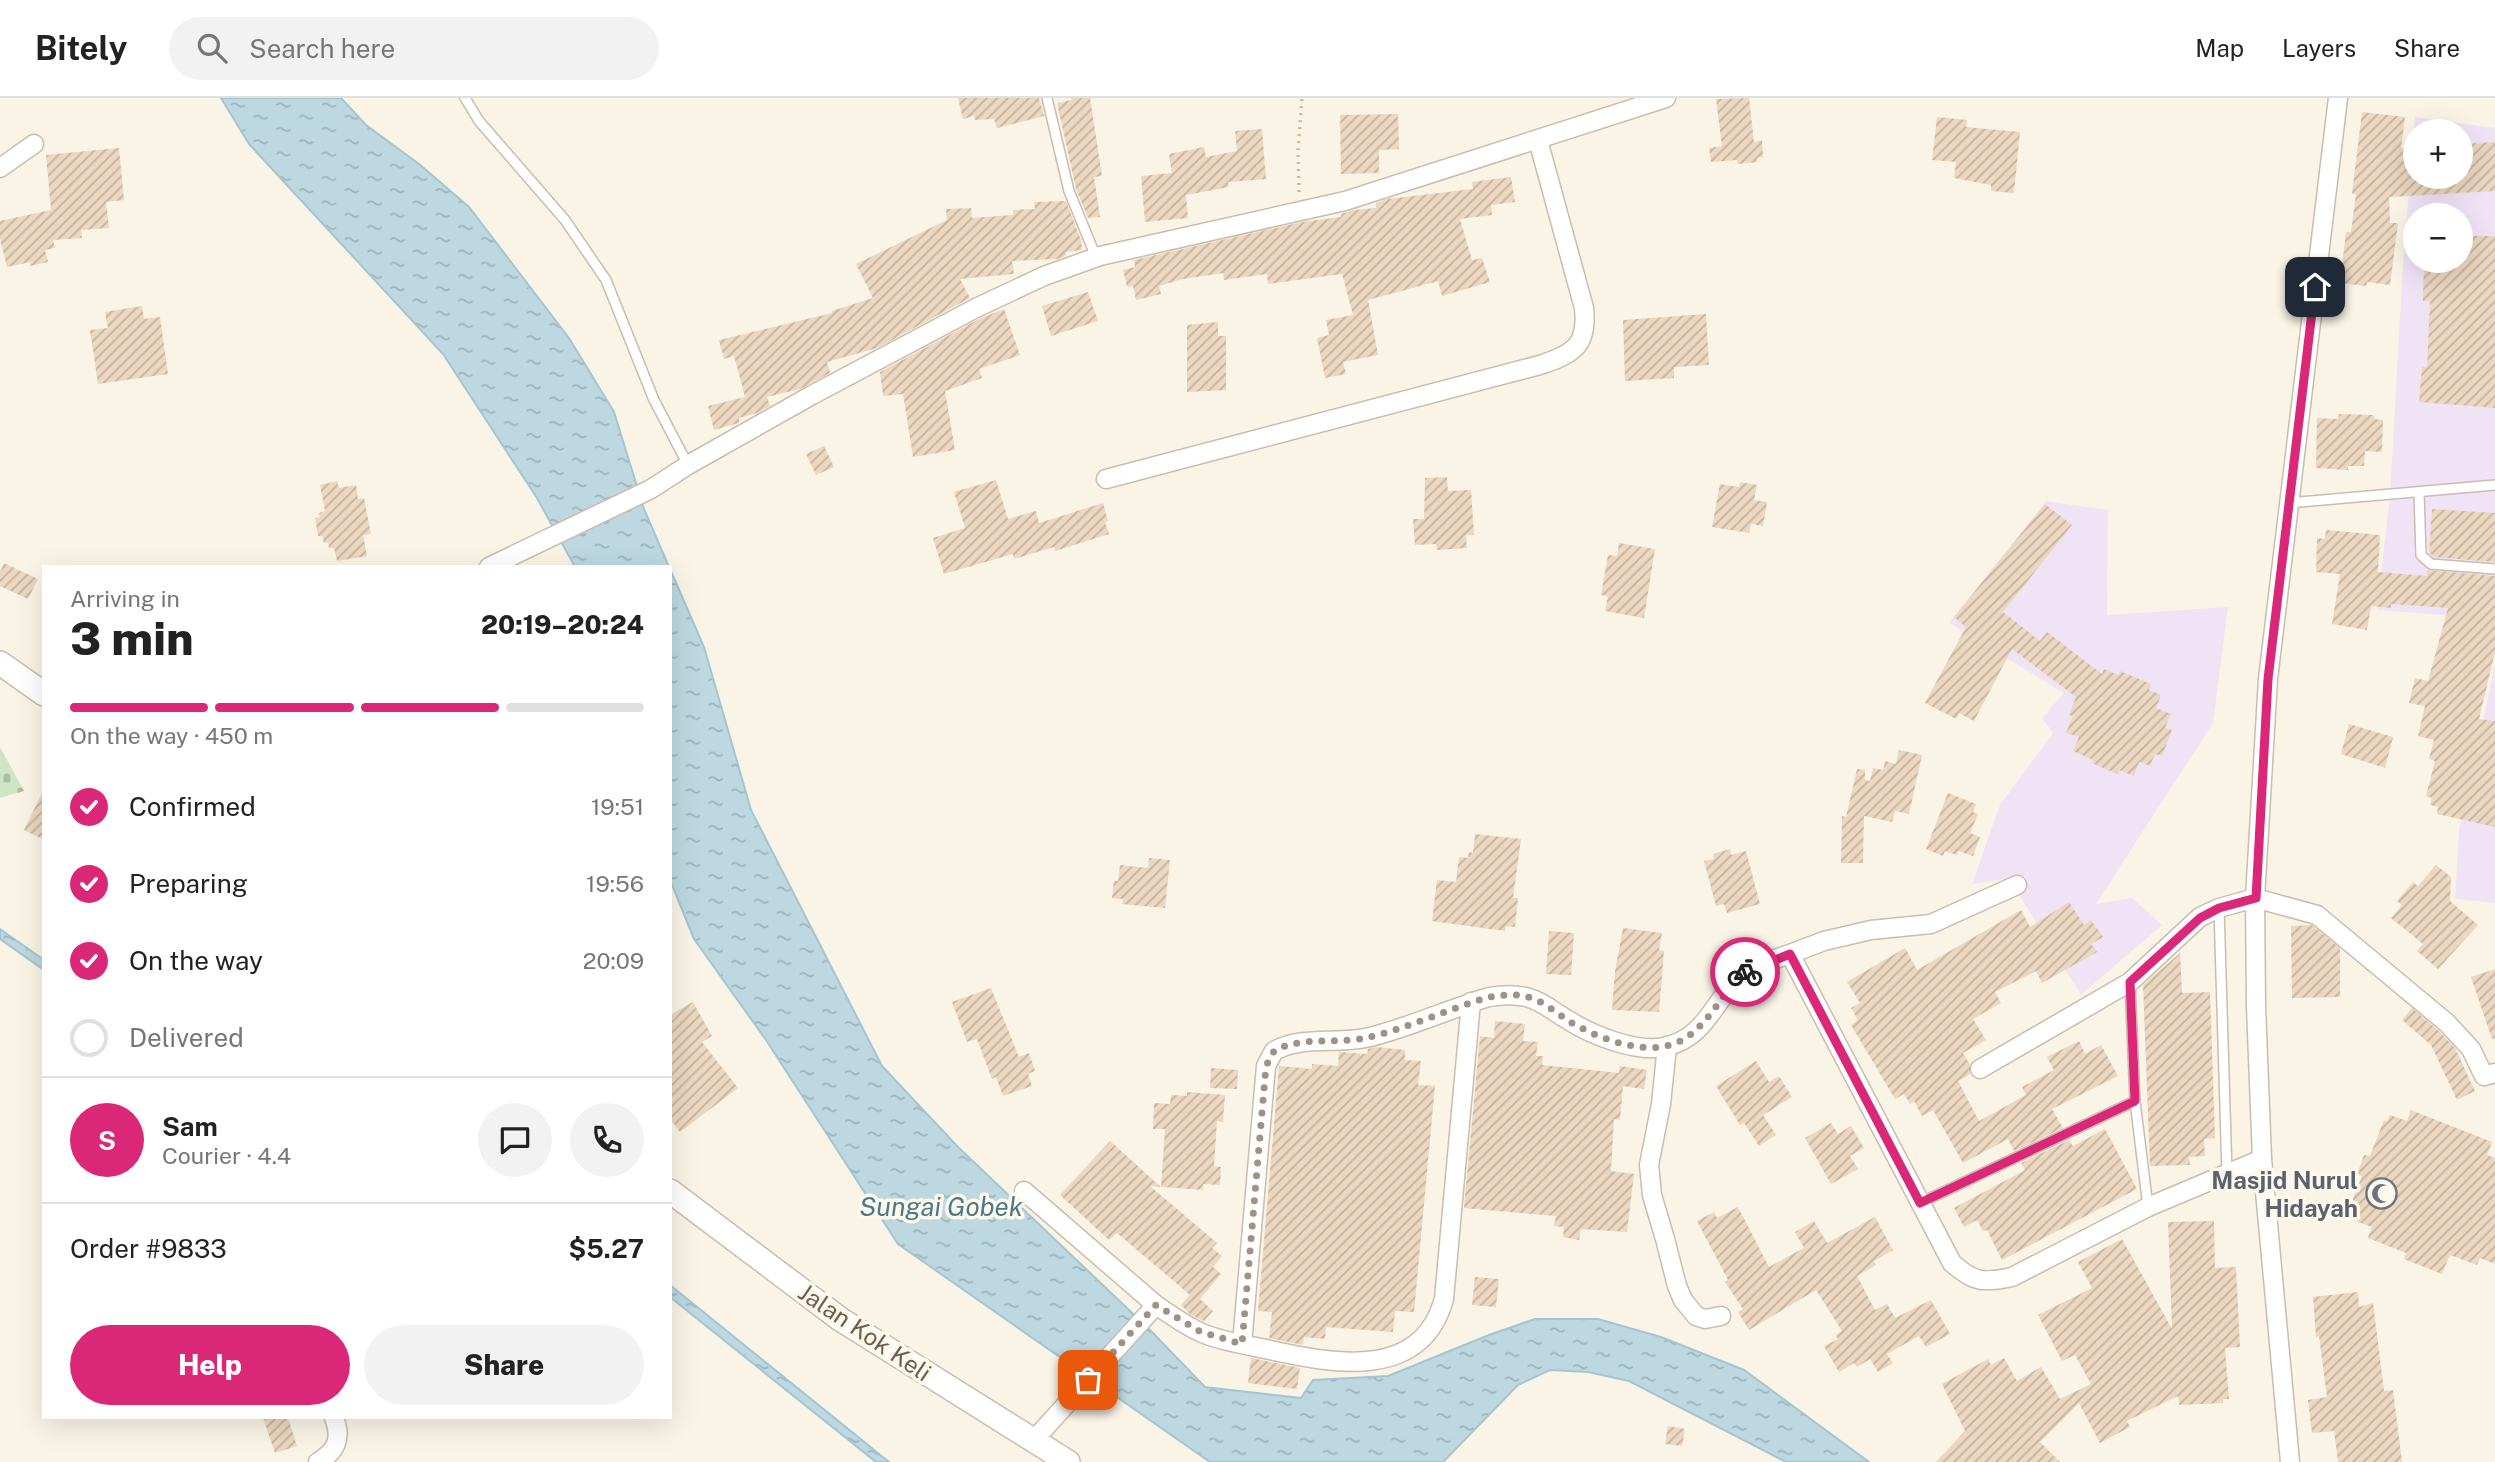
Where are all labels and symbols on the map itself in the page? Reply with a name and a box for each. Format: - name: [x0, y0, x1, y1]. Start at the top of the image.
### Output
- pin: [2285, 257, 2345, 317]
- courier: [1710, 937, 1780, 1007]
- place label: Masjid Nurul Hidayah: [2211, 1166, 2358, 1222]
- mosque icon: Masjid Nurul Hidayah: [2364, 1177, 2398, 1211]
- water label: Sungai Gobek: [859, 1191, 1023, 1222]
- street label: Jalan Kok Keli: [793, 1277, 937, 1387]
- pin: [1058, 1350, 1118, 1410]

